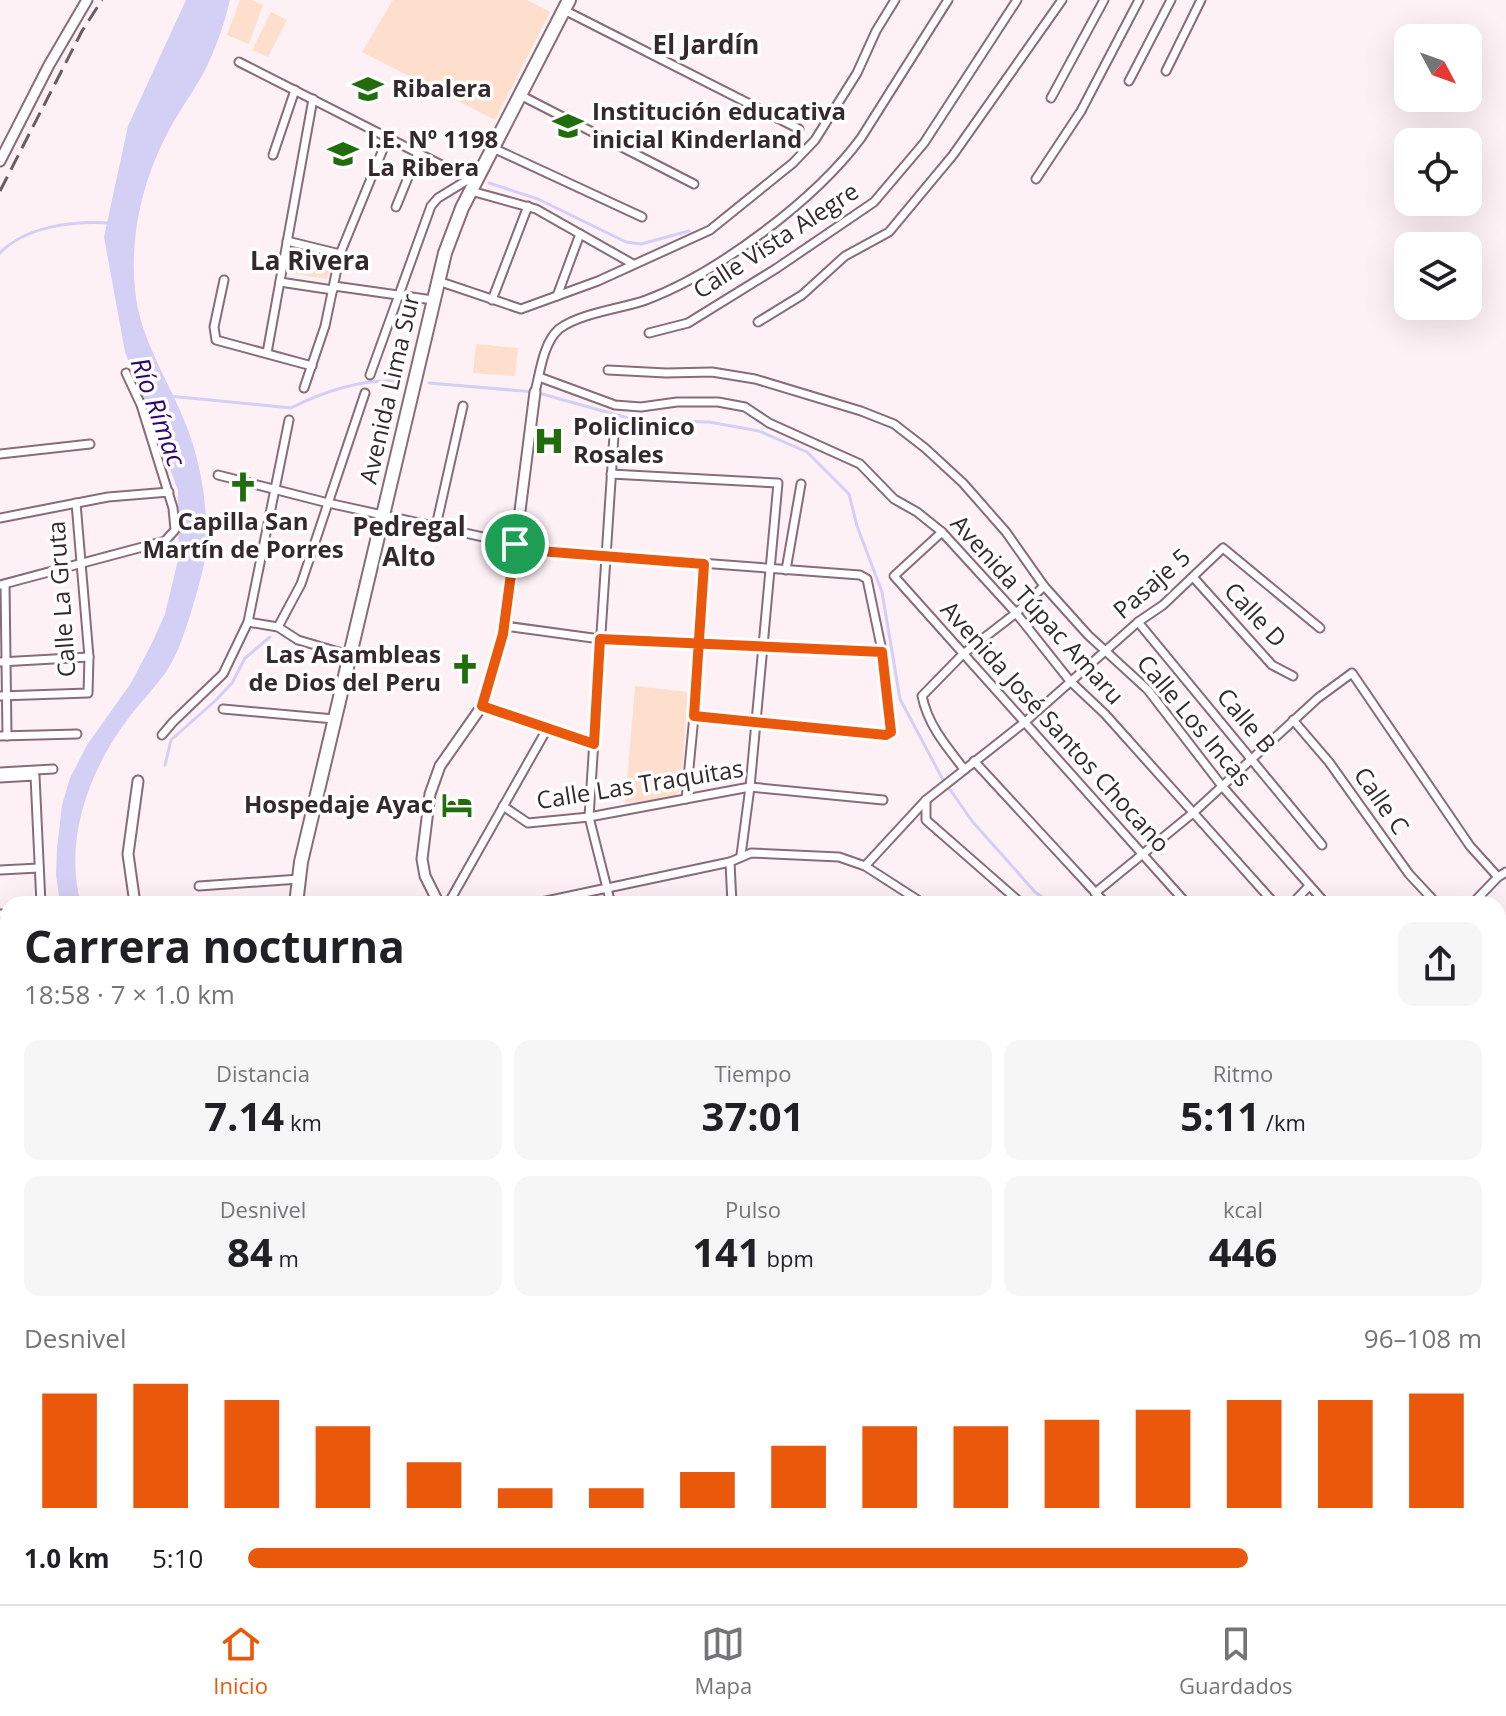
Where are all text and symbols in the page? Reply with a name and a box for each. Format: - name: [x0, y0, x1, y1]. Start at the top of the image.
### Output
- north arrow: [1394, 24, 1482, 112]
- map controls: [1394, 24, 1482, 320]
- district label: El Jardín: [653, 26, 759, 62]
- place label: Ribalera: [392, 71, 492, 104]
- school or university icon: Ribalera: [351, 72, 385, 106]
- place label: Institución educativa inicial Kinderland: [592, 94, 846, 155]
- school or university icon: Institución educativa inicial Kinderland: [551, 109, 585, 143]
- place label: I.E. Nº 1198 La Ribera: [367, 122, 498, 183]
- button: locate: [1394, 128, 1482, 216]
- school or university icon: I.E. Nº 1198 La Ribera: [326, 137, 360, 171]
- street label: Calle Vista Alegre: [686, 174, 864, 306]
- button: layers: [1394, 232, 1482, 320]
- district label: La Rivera: [250, 242, 370, 278]
- street label: Avenida Lima Sur: [351, 290, 426, 487]
- water label: Río Rímac: [123, 352, 195, 471]
- place label: Policlinico Rosales: [573, 409, 695, 470]
- hospital icon: Policlinico Rosales: [532, 424, 566, 458]
- church icon: Capilla San Martín de Porres: [226, 470, 260, 504]
- place label: Capilla San Martín de Porres: [142, 504, 344, 565]
- street label: Avenida Túpac Amaru: [944, 507, 1132, 711]
- district label: Pedregal Alto: [352, 508, 466, 574]
- pin: [481, 510, 549, 578]
- street label: Calle La Gruta: [39, 520, 82, 678]
- icon: arrive: [493, 522, 537, 566]
- street label: Pasaje 5: [1105, 540, 1197, 626]
- street label: Calle D: [1218, 574, 1295, 654]
- street label: Avenida José Santos Chocano: [934, 593, 1178, 859]
- place label: Las Asambleas de Dios del Peru: [248, 637, 441, 698]
- street label: Calle Los Incas: [1130, 647, 1260, 793]
- church icon: Las Asambleas de Dios del Peru: [448, 652, 482, 686]
- street label: Calle B: [1210, 680, 1284, 760]
- street label: Calle Las Traquitas: [534, 751, 746, 816]
- street label: Calle C: [1347, 760, 1417, 840]
- place label: Hospedaje Ayac: [244, 787, 433, 820]
- hotel icon: Hospedaje Ayac: [440, 788, 474, 822]
- text: Carrera nocturna: [24, 916, 405, 976]
- button: share: [1398, 922, 1482, 1006]
- text: 18:58 · 7 × 1.0 km: [24, 976, 235, 1012]
- text: Distancia: [216, 1058, 310, 1088]
- text: Tiempo: [714, 1058, 792, 1088]
- text: Ritmo: [1213, 1058, 1273, 1088]
- text: 7.14: [204, 1088, 284, 1143]
- text: 37:01: [702, 1088, 804, 1143]
- text: 5:11: [1180, 1088, 1260, 1143]
- text: km: [284, 1107, 322, 1137]
- text: /km: [1260, 1107, 1306, 1137]
- text: Desnivel: [220, 1194, 306, 1224]
- text: Pulso: [725, 1194, 781, 1224]
- text: kcal: [1223, 1194, 1263, 1224]
- text: 84: [227, 1224, 273, 1279]
- text: 141: [692, 1224, 761, 1279]
- text: 446: [1209, 1224, 1277, 1279]
- text: m: [273, 1243, 299, 1273]
- text: bpm: [761, 1243, 814, 1273]
- text: Desnivel: [24, 1320, 127, 1356]
- text: 96–108 m: [1364, 1320, 1482, 1356]
- text: 1.0 km: [24, 1540, 110, 1576]
- text: 5:10: [152, 1540, 203, 1576]
- tab: Inicio: [213, 1622, 268, 1700]
- tab: Mapa: [695, 1622, 752, 1700]
- tab: Guardados: [1179, 1622, 1293, 1700]

